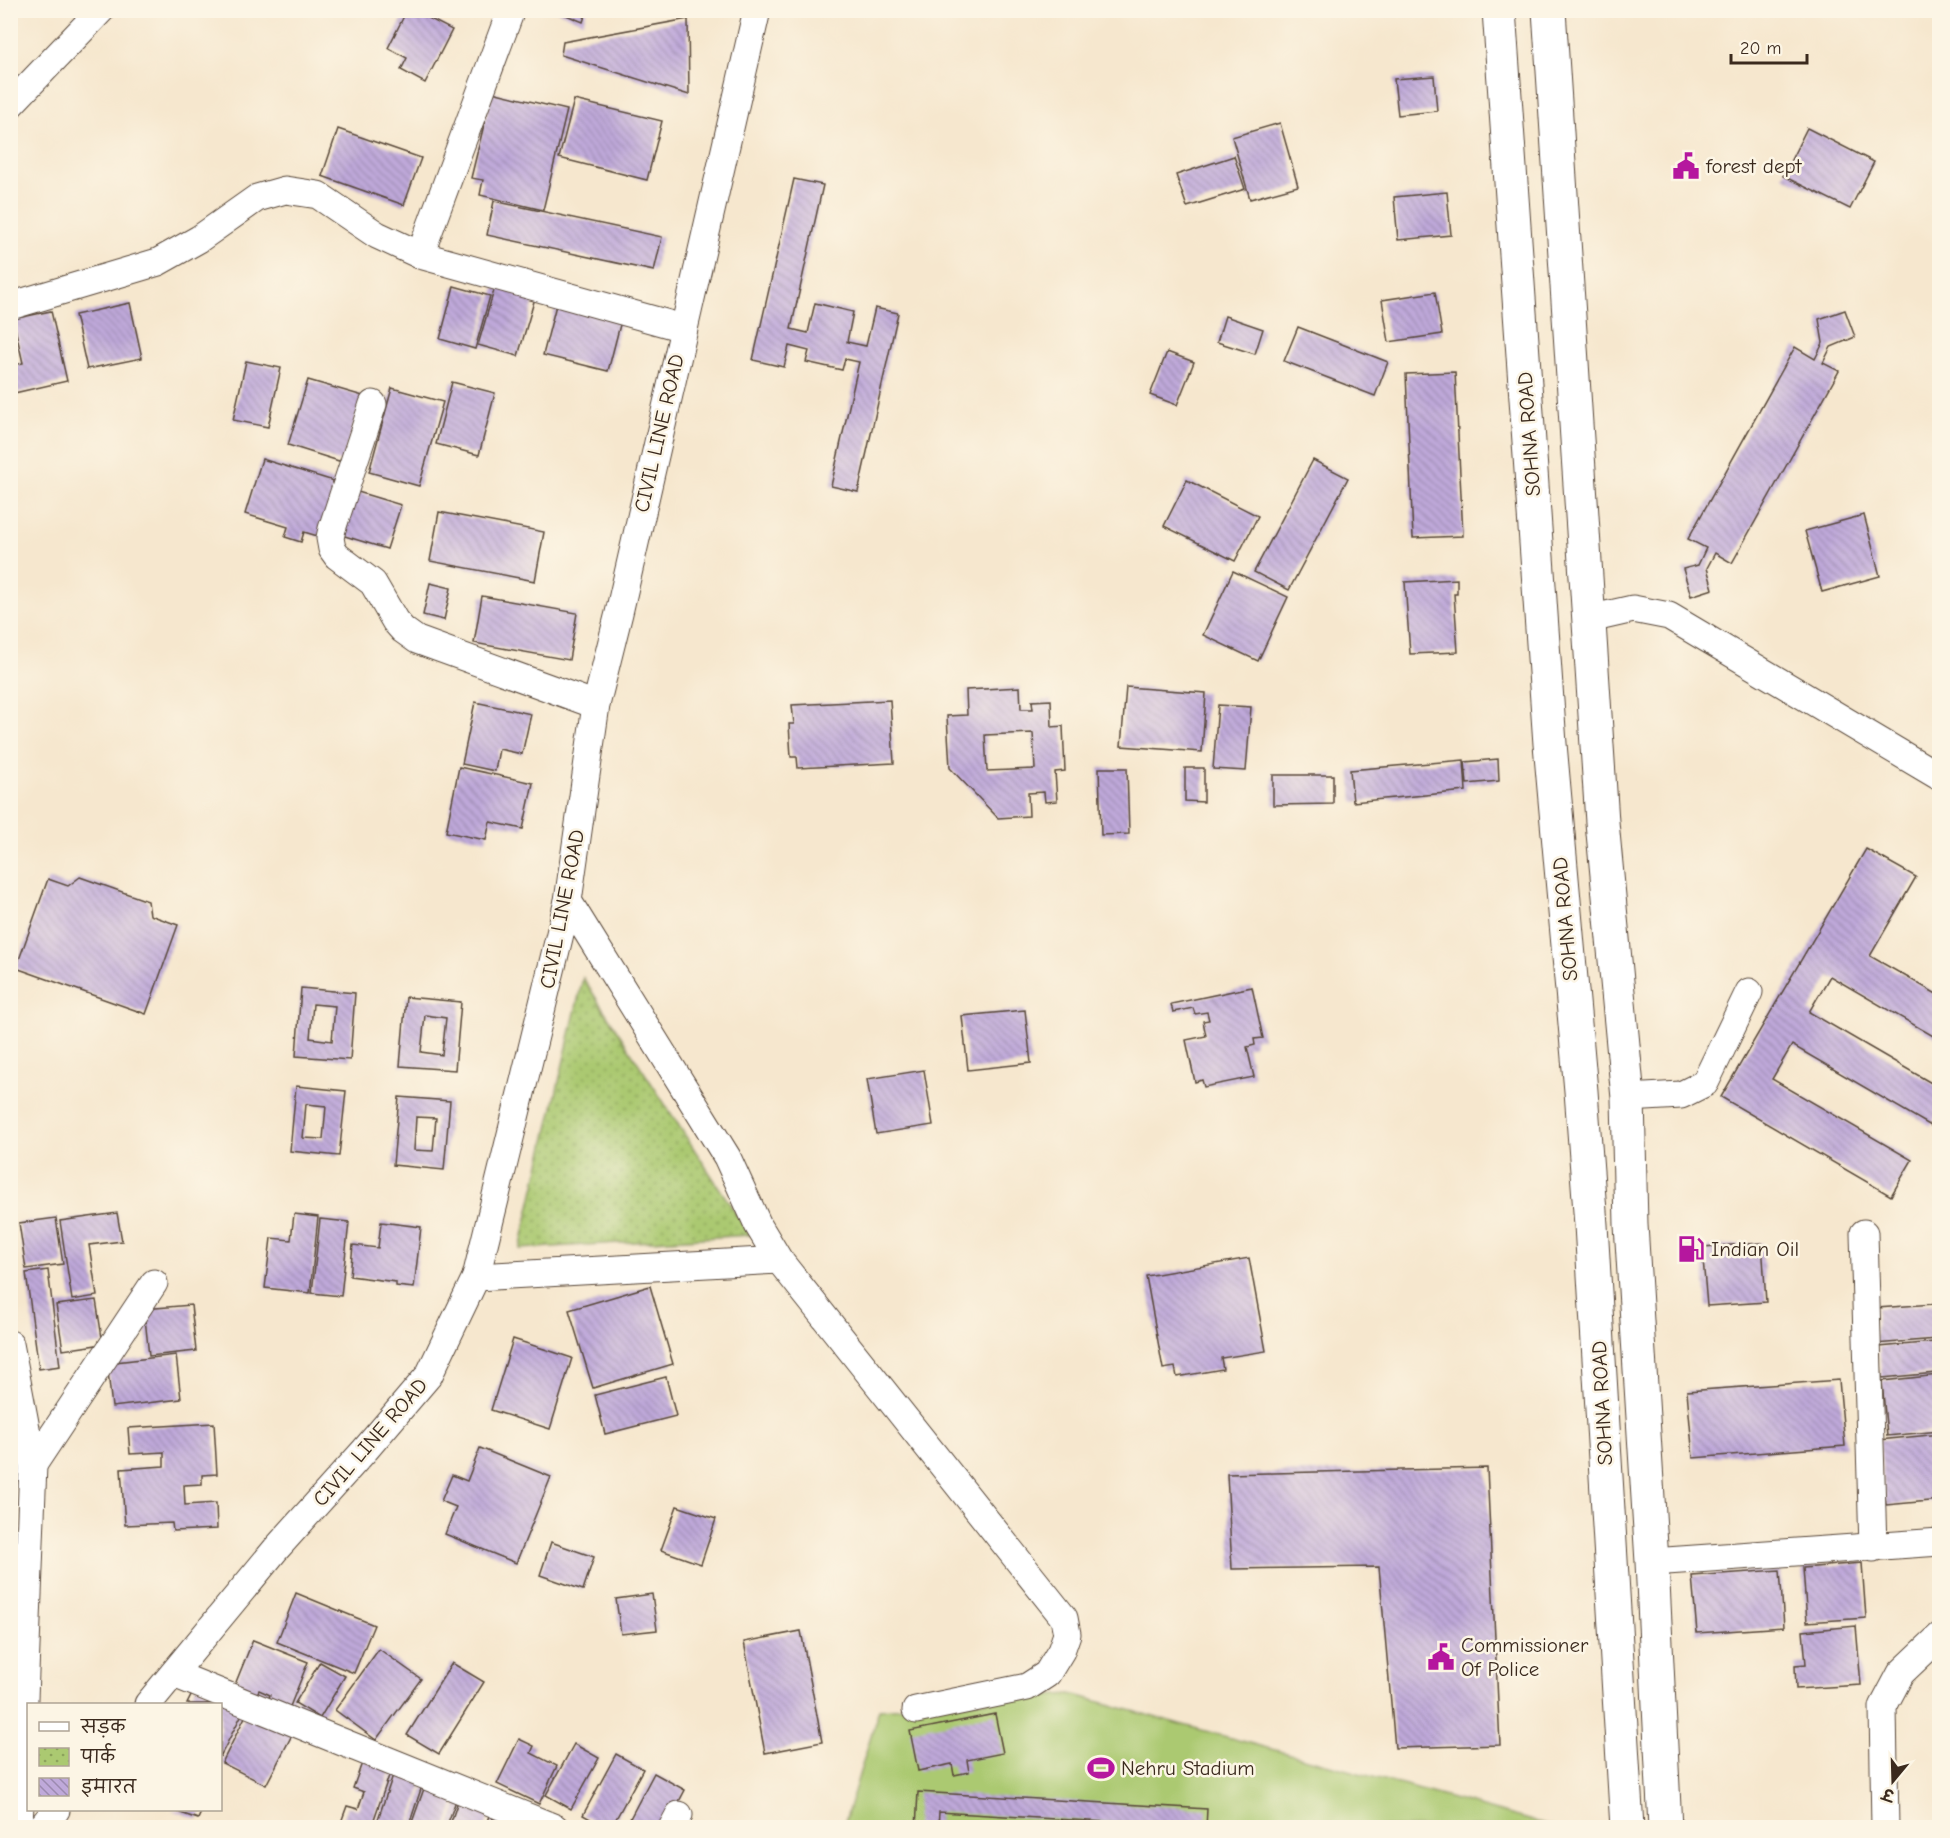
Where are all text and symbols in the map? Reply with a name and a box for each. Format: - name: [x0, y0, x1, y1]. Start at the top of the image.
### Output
- scale bar: [1731, 27, 1808, 65]
- text: 20 m: [1740, 38, 1781, 59]
- public building icon: forest dept: [1671, 151, 1701, 181]
- place label: forest dept: [1705, 154, 1802, 178]
- street label: CIVIL LINE ROAD: [629, 351, 689, 515]
- street label: SOHNA ROAD: [1513, 371, 1545, 497]
- street label: CIVIL LINE ROAD: [535, 827, 589, 991]
- street label: SOHNA ROAD: [1548, 856, 1582, 982]
- fuel station icon: Indian Oil: [1676, 1234, 1706, 1264]
- place label: Indian Oil: [1711, 1237, 1799, 1261]
- street label: SOHNA ROAD: [1587, 1340, 1617, 1466]
- street label: CIVIL LINE ROAD: [308, 1373, 432, 1511]
- place label: Commissioner Of Police: [1461, 1633, 1589, 1681]
- public building icon: Commissioner Of Police: [1426, 1642, 1456, 1672]
- legend: [27, 1703, 222, 1811]
- text: सड़क: [80, 1717, 126, 1738]
- text: पार्क: [80, 1743, 116, 1768]
- north arrow: [1863, 1751, 1923, 1811]
- sports icon: Nehru Stadium: [1086, 1753, 1116, 1783]
- place label: Nehru Stadium: [1121, 1756, 1255, 1780]
- text: इमारत: [81, 1777, 137, 1798]
- text: उ: [1879, 1784, 1898, 1805]

